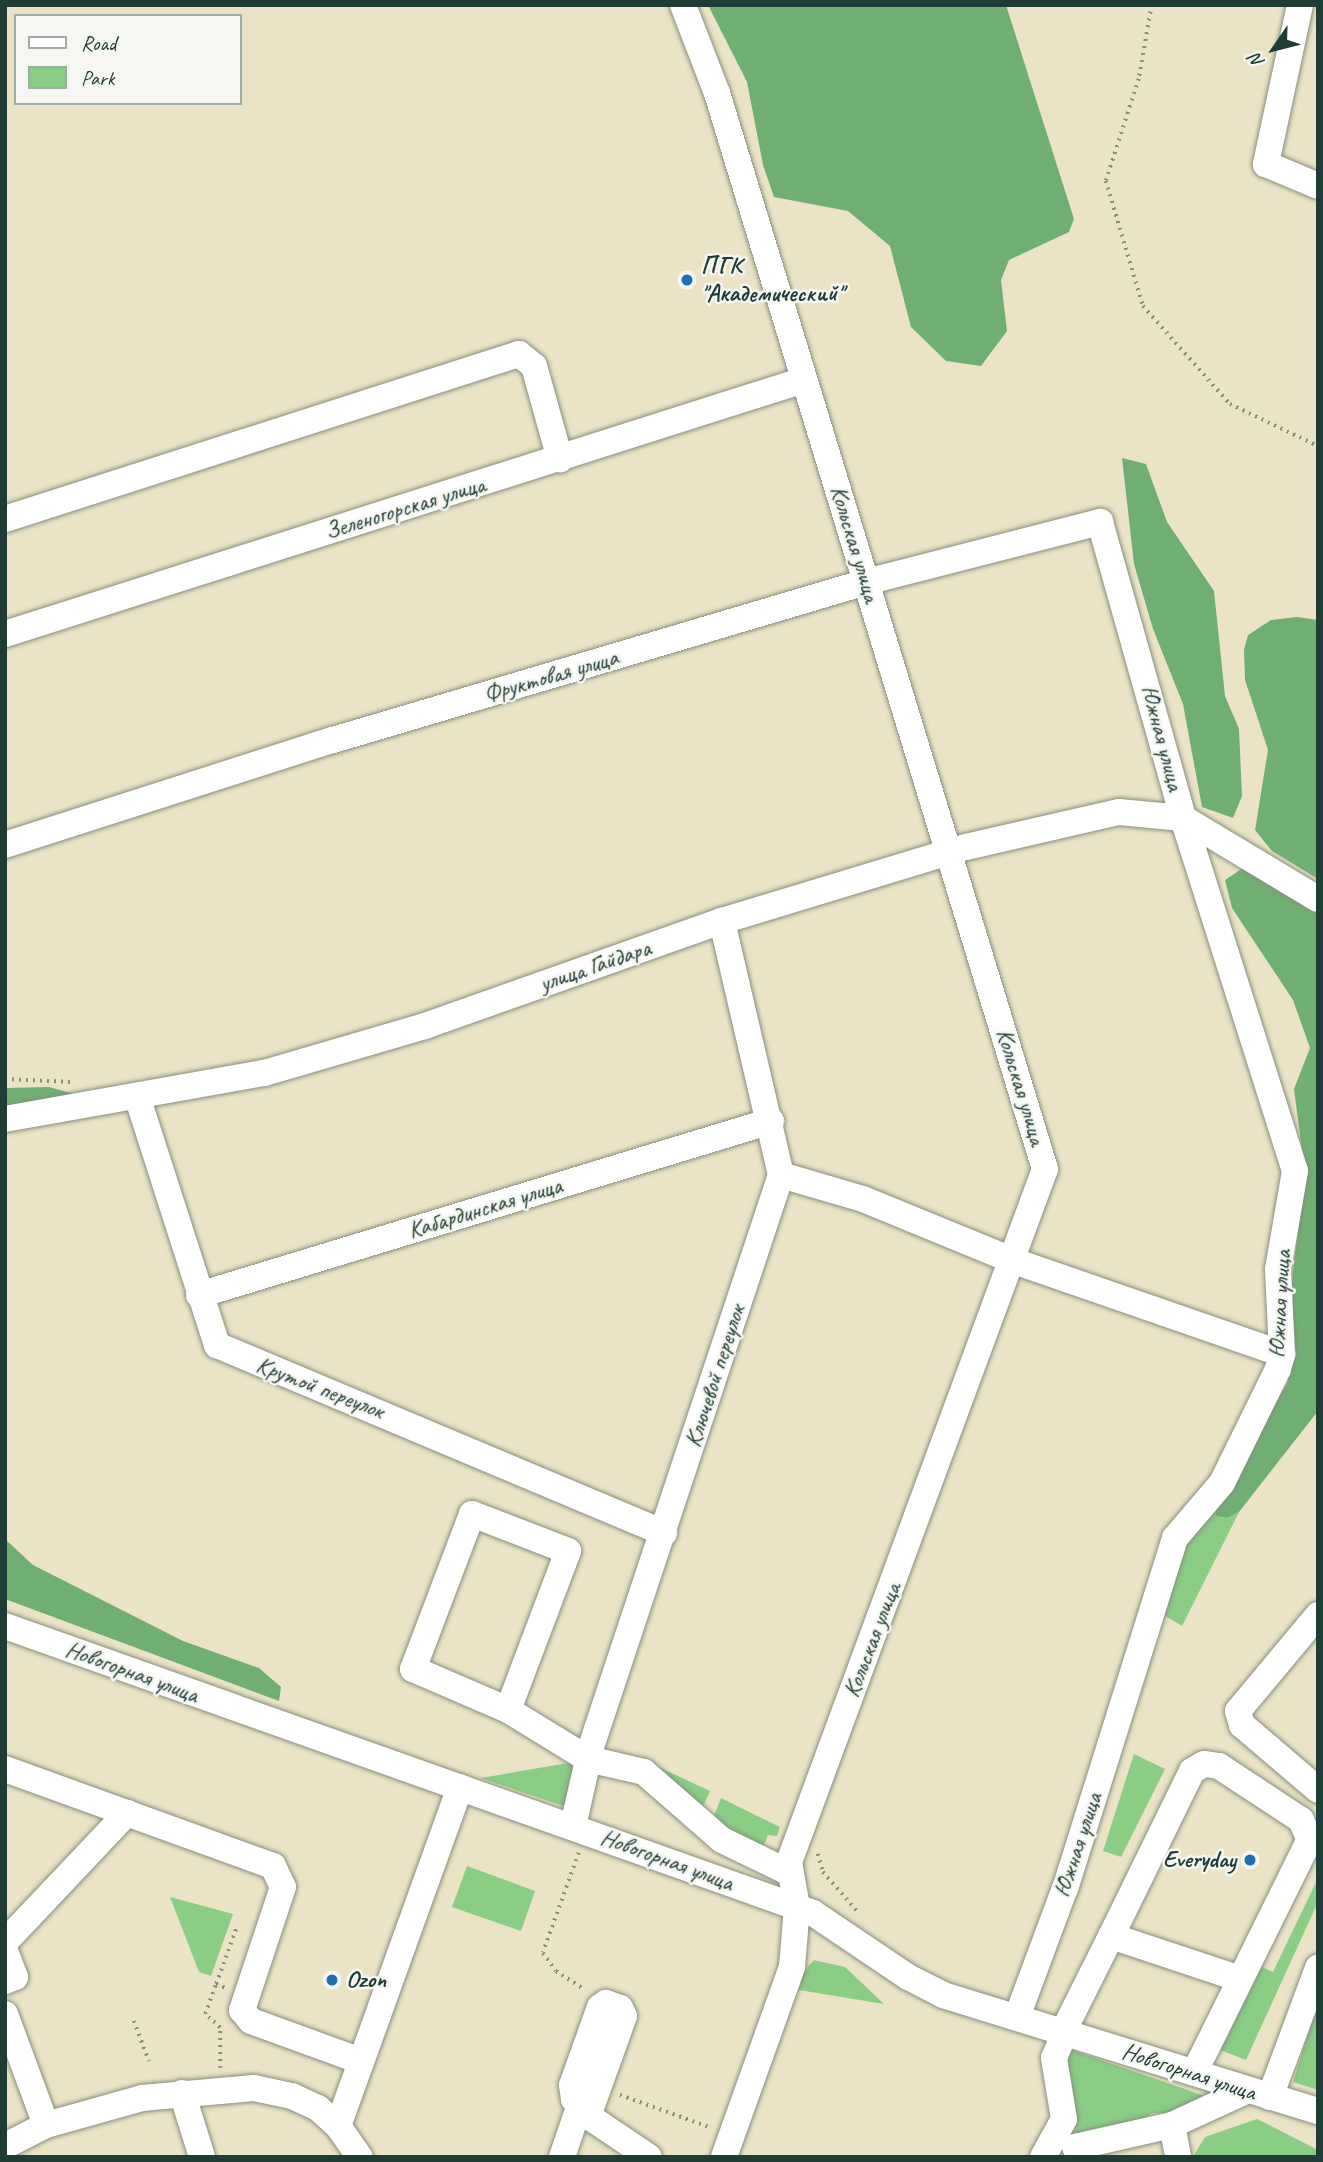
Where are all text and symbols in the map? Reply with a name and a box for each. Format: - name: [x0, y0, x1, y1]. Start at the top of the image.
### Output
- legend: [14, 14, 242, 105]
- north arrow: [1239, 14, 1309, 84]
- text: Road: [81, 30, 116, 56]
- text: N: [1244, 49, 1270, 73]
- text: Park: [81, 65, 114, 91]
- place label: ПГК "Академический": [701, 252, 843, 308]
- marker: ПГК "Академический": [679, 272, 695, 288]
- street label: Зеленогорская улица: [322, 470, 488, 546]
- street label: Кольская улица: [824, 482, 886, 606]
- street label: Фруктовая улица: [479, 643, 623, 709]
- street label: Южная улица: [1134, 681, 1190, 795]
- street label: улица Гайдара: [536, 934, 654, 998]
- street label: Кольская улица: [990, 1025, 1052, 1149]
- street label: Кабардинская улица: [404, 1171, 566, 1245]
- street label: Южная улица: [1263, 1249, 1297, 1359]
- street label: Ключевой переулок: [678, 1301, 752, 1451]
- street label: Крутой переулок: [252, 1350, 388, 1426]
- street label: Кольская улица: [837, 1578, 907, 1702]
- street label: Новогорная улица: [60, 1634, 204, 1710]
- street label: Южная улица: [1047, 1788, 1109, 1902]
- street label: Новогорная улица: [595, 1822, 739, 1898]
- place label: Everyday: [1163, 1846, 1236, 1874]
- marker: Everyday: [1242, 1852, 1258, 1868]
- place label: Ozon: [346, 1966, 386, 1994]
- marker: Ozon: [324, 1972, 340, 1988]
- street label: Новогорная улица: [1117, 2036, 1261, 2108]

